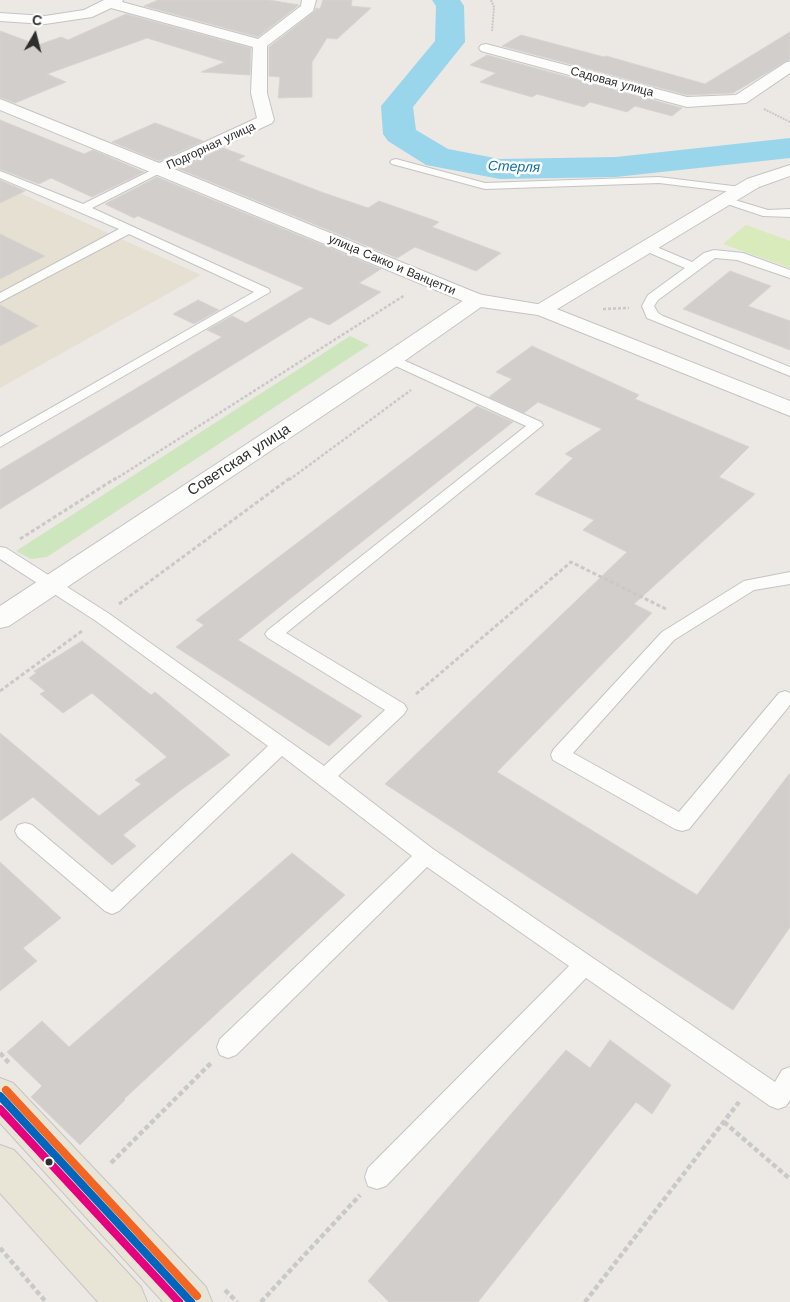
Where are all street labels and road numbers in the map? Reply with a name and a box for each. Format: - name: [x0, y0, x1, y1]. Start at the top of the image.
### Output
- street label: Садовая улица: [569, 64, 655, 100]
- street label: Подгорная улица: [164, 119, 258, 173]
- street label: улица Сакко и Ванцетти: [326, 232, 458, 298]
- street label: Советская улица: [184, 420, 294, 500]

